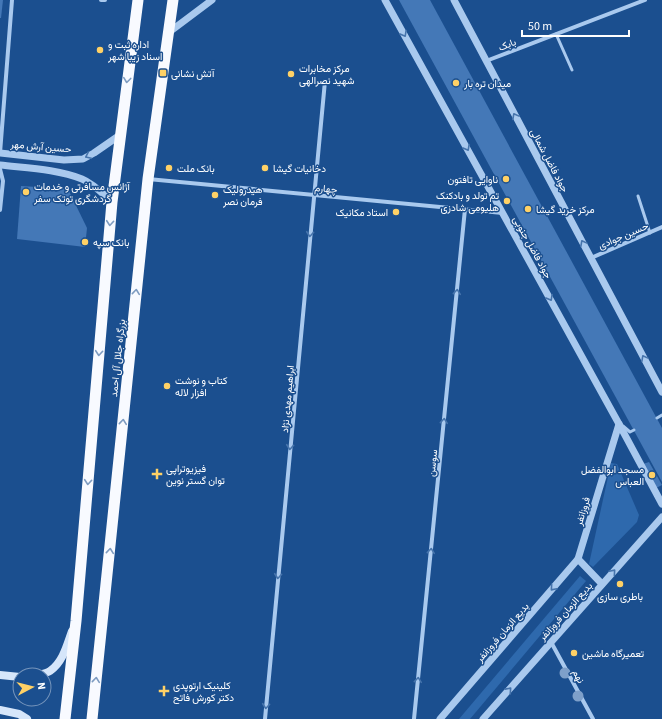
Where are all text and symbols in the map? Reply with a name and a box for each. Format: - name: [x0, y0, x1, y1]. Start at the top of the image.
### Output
- scale bar: [522, 12, 629, 38]
- text: 50 m: [528, 18, 552, 35]
- one-way arrow: [399, 30, 407, 37]
- street label: بابک: [496, 35, 518, 55]
- place label: اداره ثبت و اسناد زیبا شهر: [107, 38, 162, 64]
- marker: اداره ثبت و اسناد زیبا شهر: [95, 45, 105, 55]
- place label: مرکز مخابرات شهید نصرالهی: [299, 62, 355, 88]
- place label: آتش نشانی: [171, 67, 215, 81]
- marker: آتش نشانی: [158, 68, 168, 78]
- marker: مرکز مخابرات شهید نصرالهی: [286, 69, 296, 79]
- one-way arrow: [123, 77, 132, 83]
- place label: میدان تره بار: [463, 77, 511, 91]
- marker: میدان تره بار: [451, 78, 461, 88]
- one-way arrow: [513, 113, 520, 120]
- street label: جواد فاضل شمالی: [526, 126, 572, 195]
- street label: حسین آرش مهر: [9, 137, 72, 157]
- one-way arrow: [463, 144, 470, 151]
- one-way arrow: [85, 151, 92, 159]
- place label: بانک ملت: [177, 162, 215, 176]
- place label: دخانیات گیشا: [273, 162, 326, 176]
- marker: بانک ملت: [164, 163, 174, 173]
- marker: دخانیات گیشا: [260, 163, 270, 173]
- place label: ناوایی تافتون: [447, 173, 498, 187]
- marker: ناوایی تافتون: [501, 174, 511, 184]
- place label: آژانس مسافرتی و خدمات گردشگری توتک سفر: [33, 180, 130, 206]
- street label: چهارم: [314, 181, 338, 197]
- place label: هیدرولیک فرمان نصر: [222, 183, 263, 209]
- marker: آژانس مسافرتی و خدمات گردشگری توتک سفر: [21, 187, 31, 197]
- place label: تم تولد و بادکنک هلیومی شادزی: [436, 189, 499, 215]
- marker: هیدرولیک فرمان نصر: [210, 190, 220, 200]
- marker: تم تولد و بادکنک هلیومی شادزی: [502, 196, 512, 206]
- place label: مرکز خرید گیشا: [536, 203, 595, 217]
- marker: مرکز خرید گیشا: [523, 204, 533, 214]
- place label: استاد مکانیک: [336, 206, 388, 220]
- marker: استاد مکانیک: [391, 207, 401, 217]
- street label: جواد فاضل جنوبی: [509, 214, 555, 281]
- street label: حسین جوادی: [596, 219, 651, 253]
- one-way arrow: [106, 220, 115, 226]
- one-way arrow: [306, 231, 315, 237]
- place label: بانک سپه: [93, 236, 130, 250]
- marker: بانک سپه: [80, 237, 90, 247]
- one-way arrow: [580, 240, 587, 247]
- one-way arrow: [131, 289, 140, 295]
- one-way arrow: [452, 289, 461, 295]
- one-way arrow: [546, 294, 553, 301]
- street label: بزرگراه جلال آل احمد: [107, 318, 129, 398]
- one-way arrow: [95, 350, 104, 356]
- one-way arrow: [641, 355, 648, 362]
- street label: ابراهیم مهدی نژاد: [278, 365, 298, 433]
- place label: کتاب و نوشت افزار لاله: [175, 374, 228, 400]
- marker: کتاب و نوشت افزار لاله: [162, 381, 172, 391]
- one-way arrow: [439, 418, 448, 424]
- one-way arrow: [118, 419, 127, 425]
- one-way arrow: [286, 444, 295, 450]
- street label: سوسن: [425, 449, 441, 477]
- place label: فیزیوتراپی توان گستر نوین: [166, 462, 225, 488]
- place label: مسجد ابوالفضل العباس: [581, 463, 644, 489]
- marker: فیزیوتراپی توان گستر نوین: [151, 468, 163, 480]
- marker: مسجد ابوالفضل العباس: [647, 470, 657, 480]
- one-way arrow: [84, 479, 93, 485]
- street label: فروزانفر: [572, 495, 594, 528]
- one-way arrow: [105, 548, 114, 554]
- one-way arrow: [426, 548, 435, 554]
- one-way arrow: [609, 569, 616, 576]
- one-way arrow: [274, 573, 283, 579]
- street label: بدیع‌ الزمان فروزانفر: [535, 579, 596, 645]
- marker: باطری سازی: [615, 579, 625, 589]
- one-way arrow: [550, 584, 557, 591]
- place label: باطری سازی: [597, 590, 643, 604]
- street label: بدیع الزمان فروزانفر: [472, 600, 532, 666]
- place label: تعمیرگاه ماشین: [582, 647, 644, 661]
- marker: تعمیرگاه ماشین: [569, 648, 579, 658]
- north arrow: [12, 667, 52, 707]
- street label: نهم: [569, 667, 588, 686]
- one-way arrow: [92, 677, 101, 683]
- one-way arrow: [414, 677, 423, 683]
- place label: کلینیک ارتوپدی دکتر کورش فاتح: [173, 679, 234, 705]
- text: N: [34, 681, 49, 690]
- marker: کلینیک ارتوپدی دکتر کورش فاتح: [158, 685, 170, 697]
- one-way arrow: [504, 687, 511, 695]
- one-way arrow: [261, 703, 270, 709]

